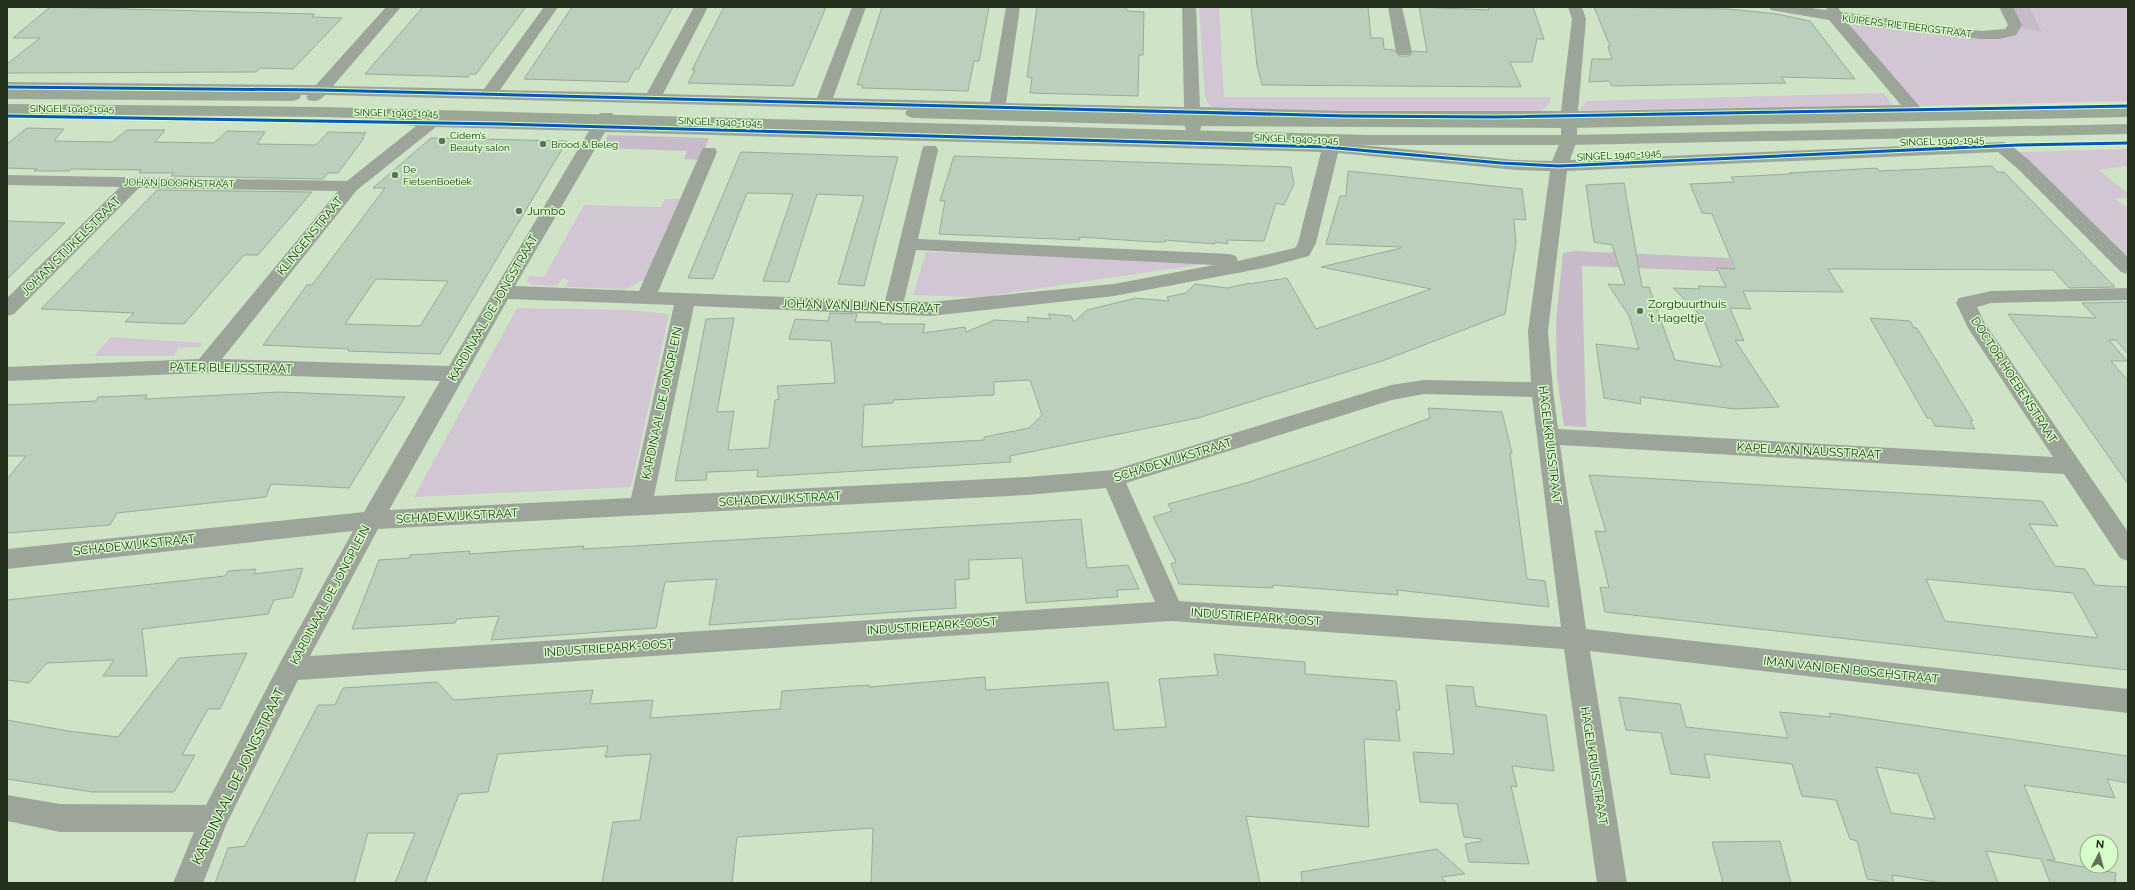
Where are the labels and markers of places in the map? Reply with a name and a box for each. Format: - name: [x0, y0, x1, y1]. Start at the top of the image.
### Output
- place label: Cidem’s Beauty salon: [450, 130, 510, 153]
- marker: Cidem’s Beauty salon: [437, 136, 447, 146]
- marker: Brood & Beleg: [538, 139, 548, 149]
- place label: Brood & Beleg: [551, 139, 618, 150]
- place label: De FietsenBoetiek: [403, 164, 473, 187]
- marker: De FietsenBoetiek: [390, 170, 400, 180]
- place label: Jumbo: [527, 204, 565, 218]
- marker: Jumbo: [514, 206, 524, 216]
- place label: Zorgbuurthuis 't Hageltje: [1648, 297, 1727, 325]
- marker: Zorgbuurthuis 't Hageltje: [1635, 306, 1645, 316]

